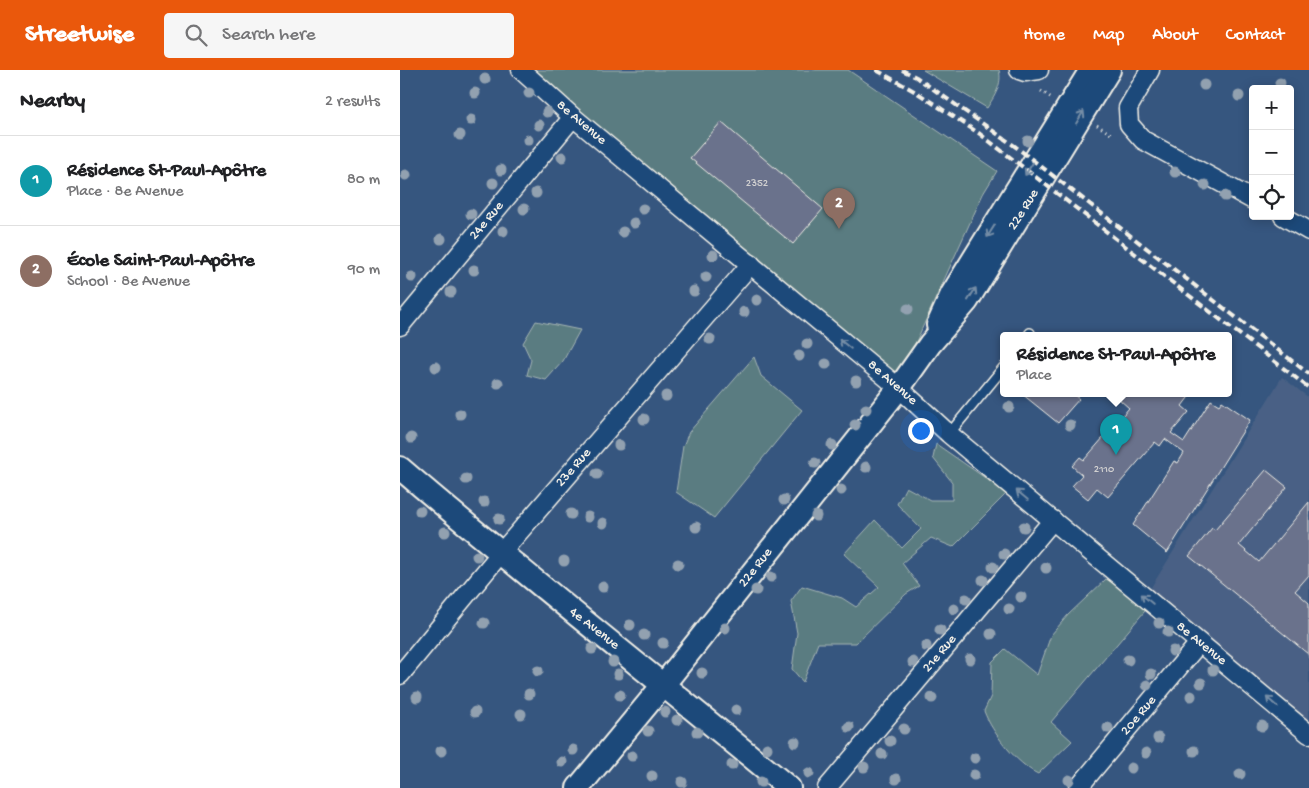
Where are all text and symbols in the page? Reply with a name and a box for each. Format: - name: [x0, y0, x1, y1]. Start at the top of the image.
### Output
- search box: [164, 13, 514, 58]
- text: Streetwise: [25, 21, 134, 50]
- icon: search: [182, 21, 210, 49]
- text: Search here: [222, 24, 316, 47]
- text: Home: [1023, 25, 1065, 46]
- text: Map: [1093, 25, 1124, 46]
- text: About: [1152, 25, 1198, 46]
- text: Contact: [1226, 25, 1284, 46]
- map controls: [1249, 85, 1294, 220]
- button: +: [1249, 85, 1294, 130]
- text: Nearby: [20, 90, 85, 115]
- text: 2 results: [325, 93, 380, 112]
- street label: 8e Avenue: [552, 97, 610, 149]
- one-way arrow: [1076, 110, 1086, 124]
- button: −: [1249, 130, 1294, 175]
- text: Résidence St-Paul-Apôtre: [67, 160, 266, 183]
- one-way arrow: [1023, 161, 1033, 175]
- text: 1: [33, 171, 39, 190]
- text: 80 m: [347, 171, 380, 190]
- button: locate: [1249, 175, 1294, 220]
- house number: 2352: [746, 178, 769, 190]
- text: Place · 8e Avenue: [67, 183, 183, 202]
- street label: 22e Rue: [1005, 186, 1044, 234]
- pin: 2: [823, 188, 855, 229]
- street label: 24e Rue: [466, 198, 509, 244]
- one-way arrow: [985, 223, 995, 237]
- text: École Saint-Paul-Apôtre: [67, 250, 255, 273]
- text: 2: [32, 261, 40, 280]
- text: 90 m: [348, 261, 380, 280]
- text: School · 8e Avenue: [67, 273, 190, 292]
- one-way arrow: [968, 287, 978, 301]
- popup: [1000, 332, 1232, 397]
- one-way arrow: [839, 338, 852, 349]
- text: Résidence St-Paul-Apôtre: [1017, 344, 1215, 367]
- street label: 8e Avenue: [864, 357, 921, 410]
- text: Place: [1017, 367, 1051, 386]
- pin: 1: [1100, 414, 1132, 455]
- your location: [908, 418, 934, 444]
- street label: 23e Rue: [553, 445, 596, 491]
- house number: 2110: [1094, 464, 1114, 476]
- one-way arrow: [1016, 489, 1029, 500]
- street label: 22e Rue: [735, 544, 777, 591]
- one-way arrow: [1140, 593, 1153, 604]
- street label: 4e Avenue: [565, 604, 623, 654]
- street label: 8e Avenue: [1172, 618, 1230, 670]
- street label: 21e Rue: [919, 631, 961, 676]
- street label: 20e Rue: [1118, 692, 1161, 739]
- one-way arrow: [1266, 697, 1279, 708]

